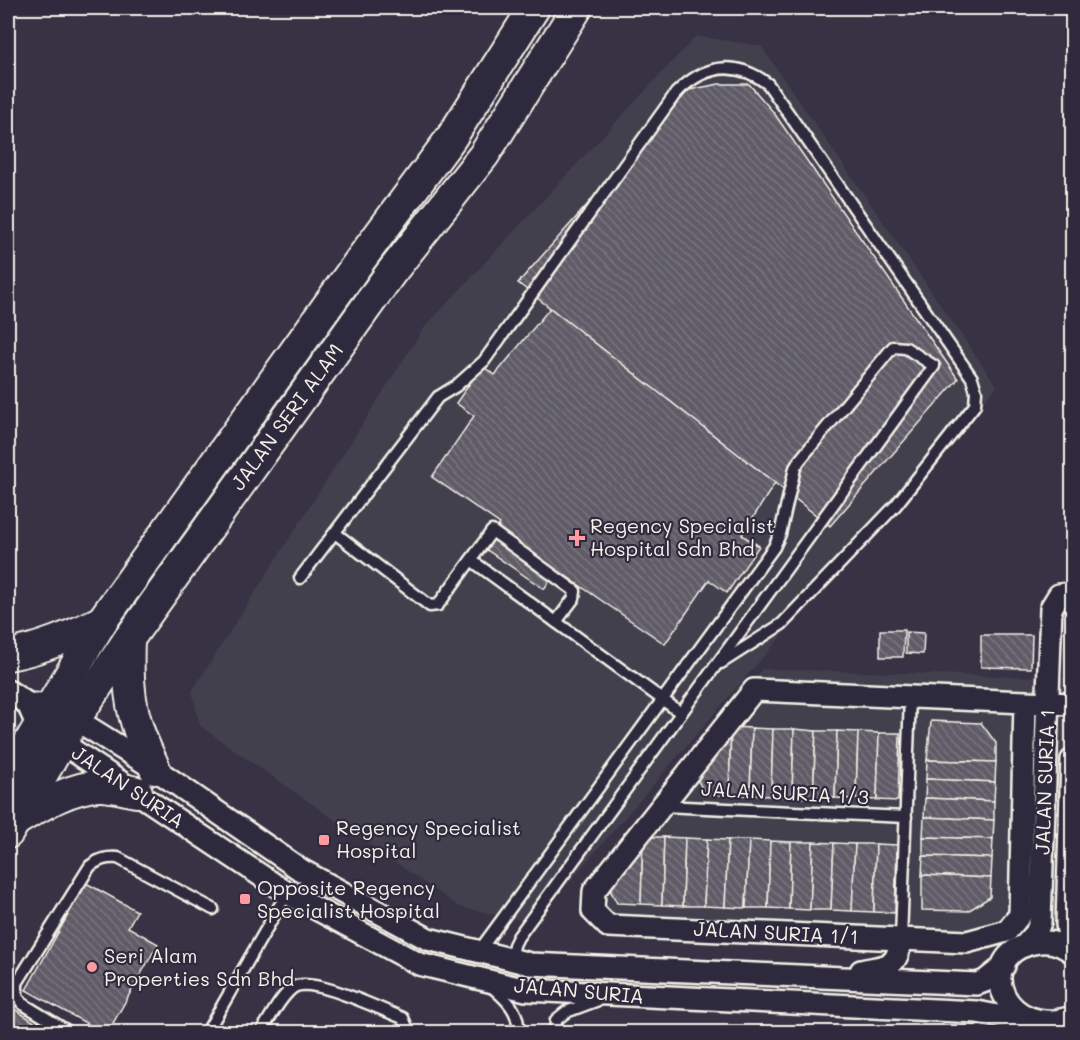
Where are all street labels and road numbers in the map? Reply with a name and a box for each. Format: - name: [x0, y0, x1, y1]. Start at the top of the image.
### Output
- street label: JALAN SERI ALAM: [224, 338, 348, 495]
- street label: JALAN SURIA 1: [1028, 709, 1060, 855]
- street label: JALAN SURIA: [67, 739, 190, 833]
- street label: JALAN SURIA 1/3: [701, 775, 870, 809]
- street label: JALAN SURIA 1/1: [693, 915, 859, 949]
- street label: JALAN SURIA: [513, 971, 645, 1009]

